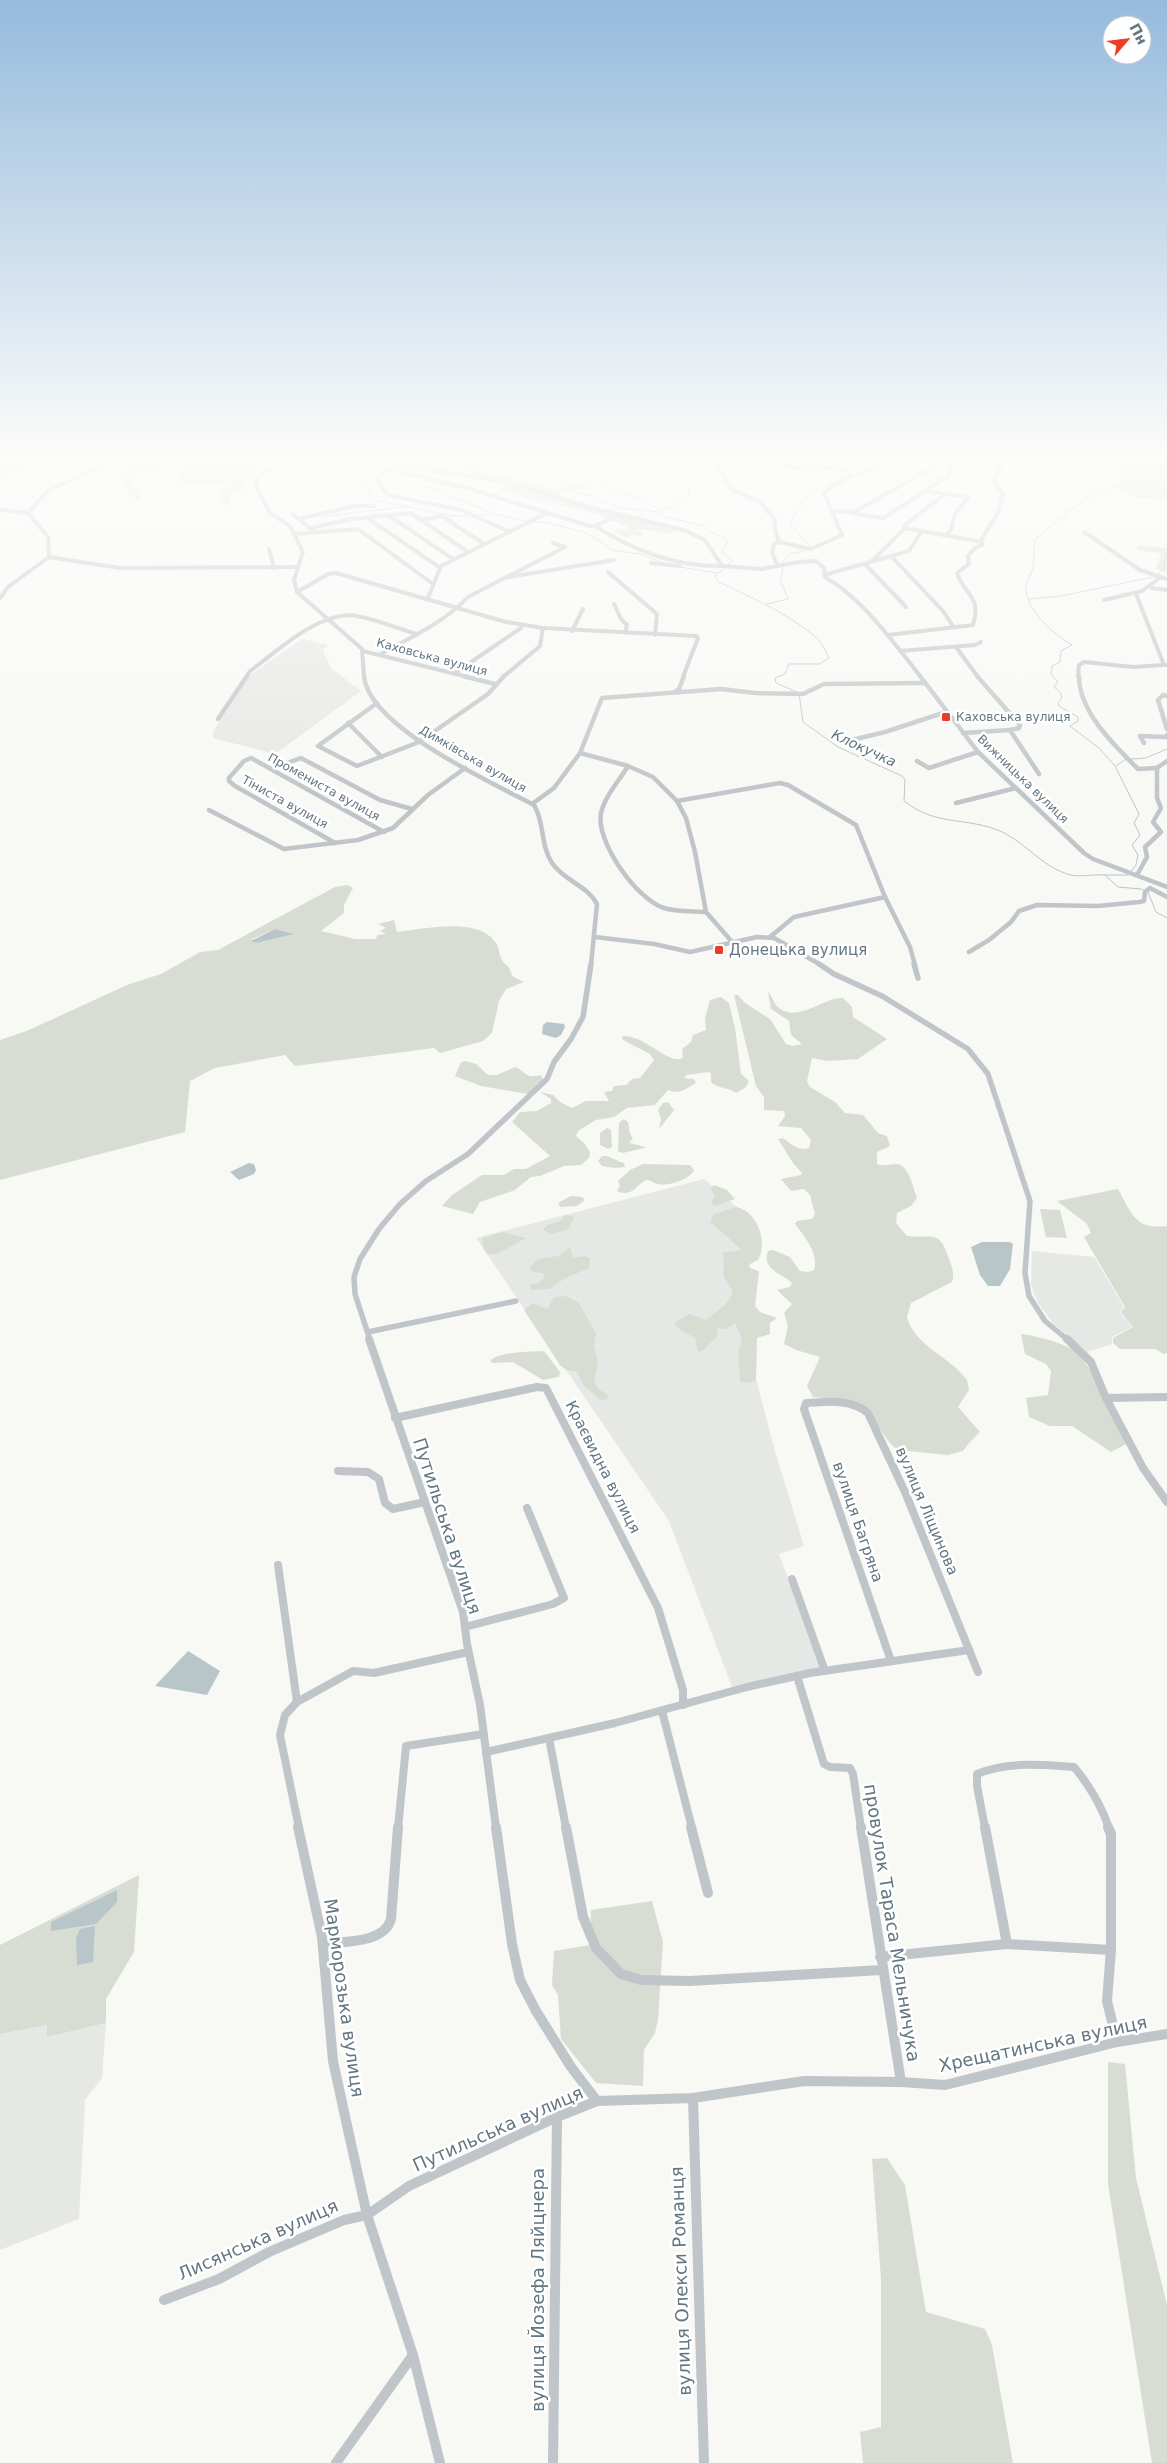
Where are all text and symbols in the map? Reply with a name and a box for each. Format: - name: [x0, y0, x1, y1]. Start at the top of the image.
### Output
- north arrow: [1102, 15, 1152, 65]
- text: Пн: [1126, 21, 1151, 47]
- street label: Каховська вулиця: [375, 635, 489, 679]
- place label: Каховська вулиця: [956, 710, 1071, 724]
- marker: Каховська вулиця: [940, 711, 952, 723]
- street label: Димківська вулиця: [417, 723, 529, 795]
- water label: Клокучка: [829, 726, 899, 770]
- street label: Вижницька вулиця: [975, 732, 1071, 826]
- street label: Промениста вулиця: [266, 750, 382, 824]
- street label: Тіниста вулиця: [239, 772, 330, 831]
- place label: Донецька вулиця: [729, 941, 867, 959]
- marker: Донецька вулиця: [713, 944, 725, 956]
- street label: Краєвидна вулиця: [562, 1398, 644, 1536]
- street label: Путильська вулиця: [409, 1435, 486, 1617]
- street label: вулиця Ліщинова: [892, 1444, 962, 1578]
- street label: вулиця Багряна: [829, 1460, 887, 1584]
- street label: провулок Тараса Мельничука: [860, 1782, 925, 2063]
- street label: Марморозька вулиця: [320, 1897, 369, 2099]
- street label: Хрещатинська вулиця: [937, 2011, 1149, 2076]
- street label: Путильська вулиця: [409, 2081, 586, 2176]
- street label: вулиця Олекси Романця: [666, 2166, 695, 2396]
- street label: вулиця Йозефа Ляйцнера: [527, 2168, 548, 2412]
- street label: Лисянська вулиця: [174, 2195, 341, 2284]

